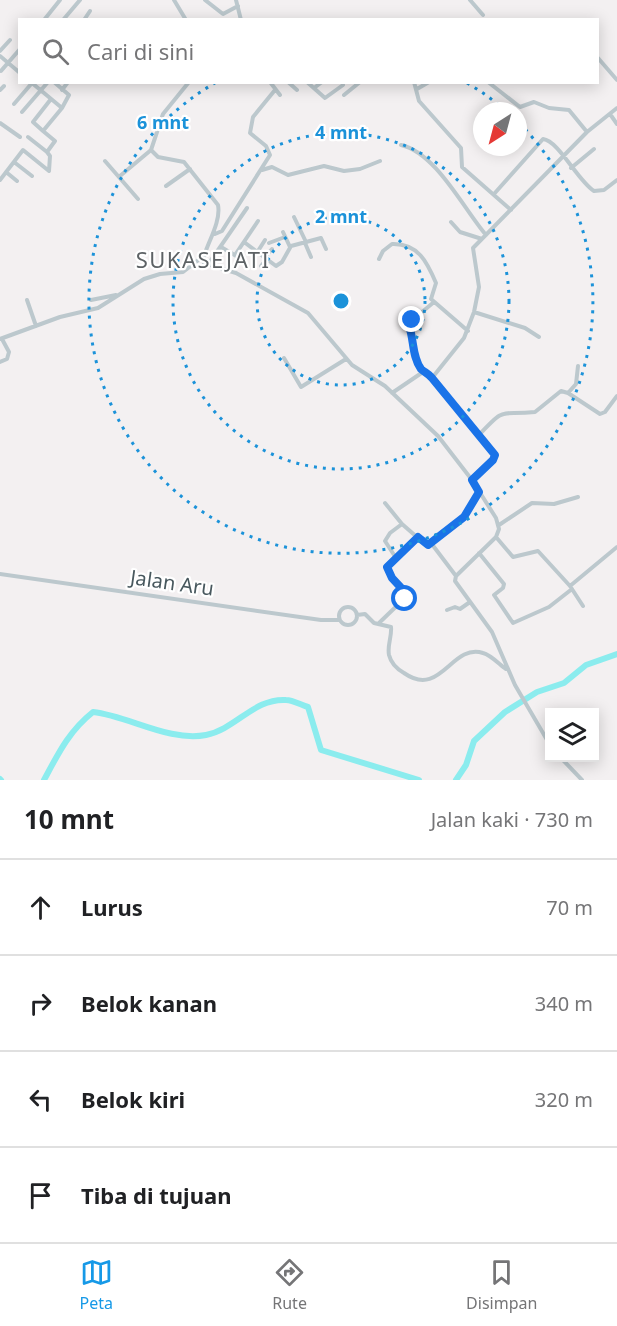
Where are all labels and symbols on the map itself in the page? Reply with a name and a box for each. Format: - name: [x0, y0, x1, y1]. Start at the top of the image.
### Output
- north arrow: [473, 102, 527, 156]
- text: 6 mnt: [137, 110, 189, 134]
- text: 4 mnt: [315, 120, 367, 144]
- text: 2 mnt: [315, 204, 367, 228]
- district label: SUKASEJATI: [136, 244, 270, 274]
- centre of rings: [331, 291, 351, 311]
- route end: [398, 306, 424, 332]
- street label: Jalan Aru: [127, 563, 216, 602]
- route start: [391, 585, 417, 611]

